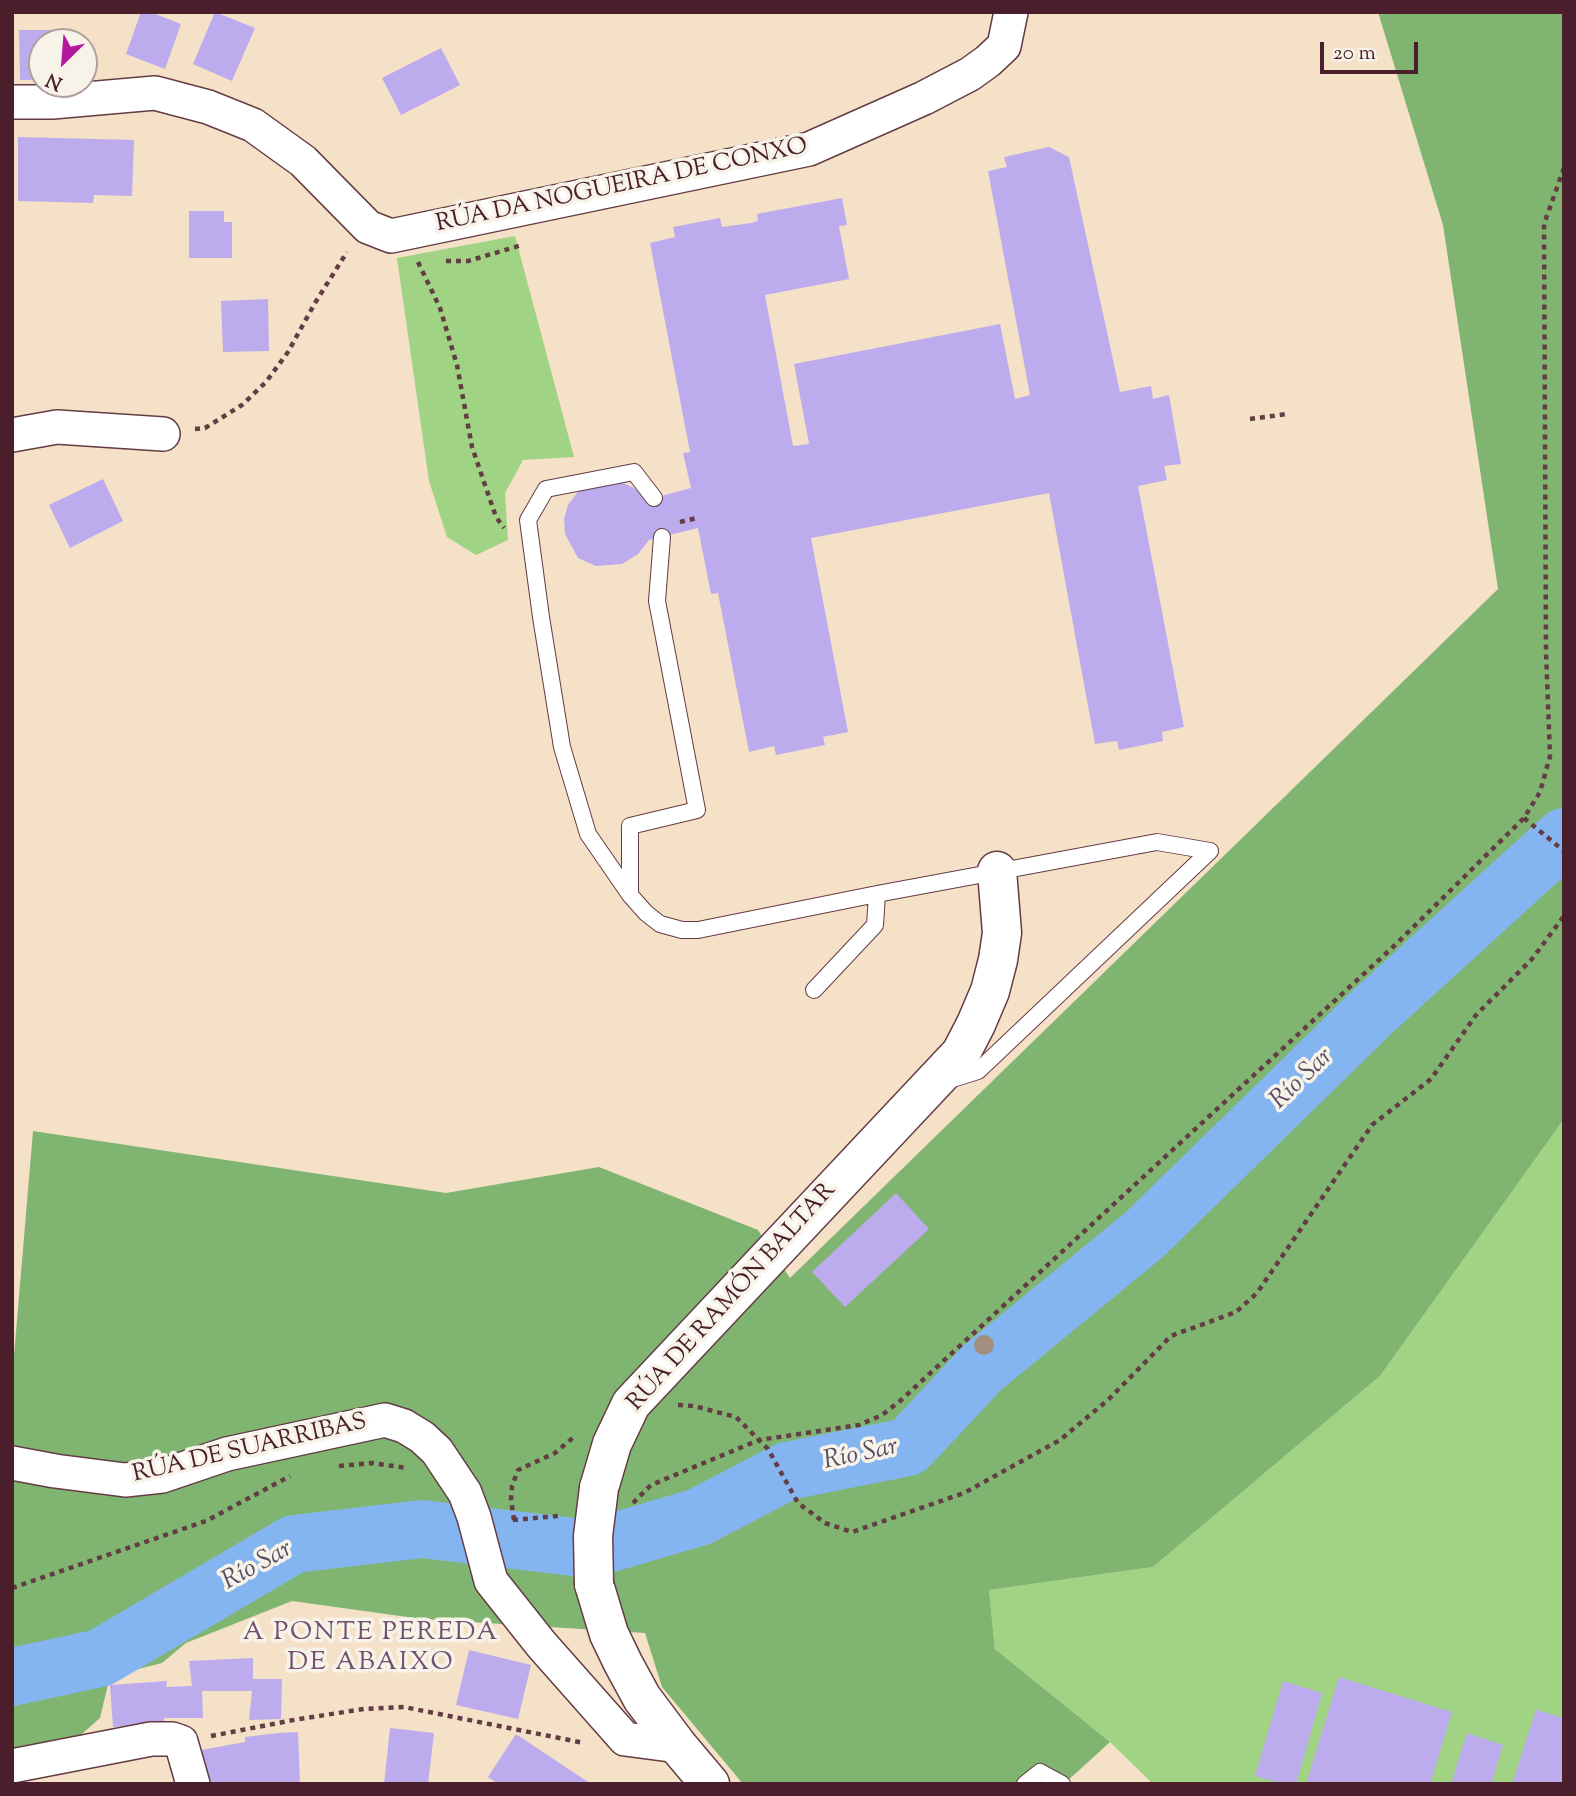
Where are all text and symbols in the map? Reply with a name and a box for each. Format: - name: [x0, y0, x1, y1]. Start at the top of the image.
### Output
- north arrow: [28, 28, 98, 98]
- scale bar: [1324, 28, 1422, 72]
- text: 20 m: [1333, 39, 1376, 69]
- text: N: [42, 65, 67, 96]
- street label: RÚA DA NOGUEIRA DE CONXO: [434, 134, 810, 240]
- water label: Río Sar: [1265, 1043, 1341, 1117]
- street label: RÚA DE RAMÓN BALTAR: [623, 1178, 843, 1418]
- street label: RÚA DE SUARRIBAS: [130, 1409, 370, 1491]
- water label: Río Sar: [821, 1433, 901, 1479]
- water label: Río Sar: [218, 1535, 298, 1599]
- district label: A PONTE PEREDA DE ABAIXO: [244, 1619, 498, 1680]

